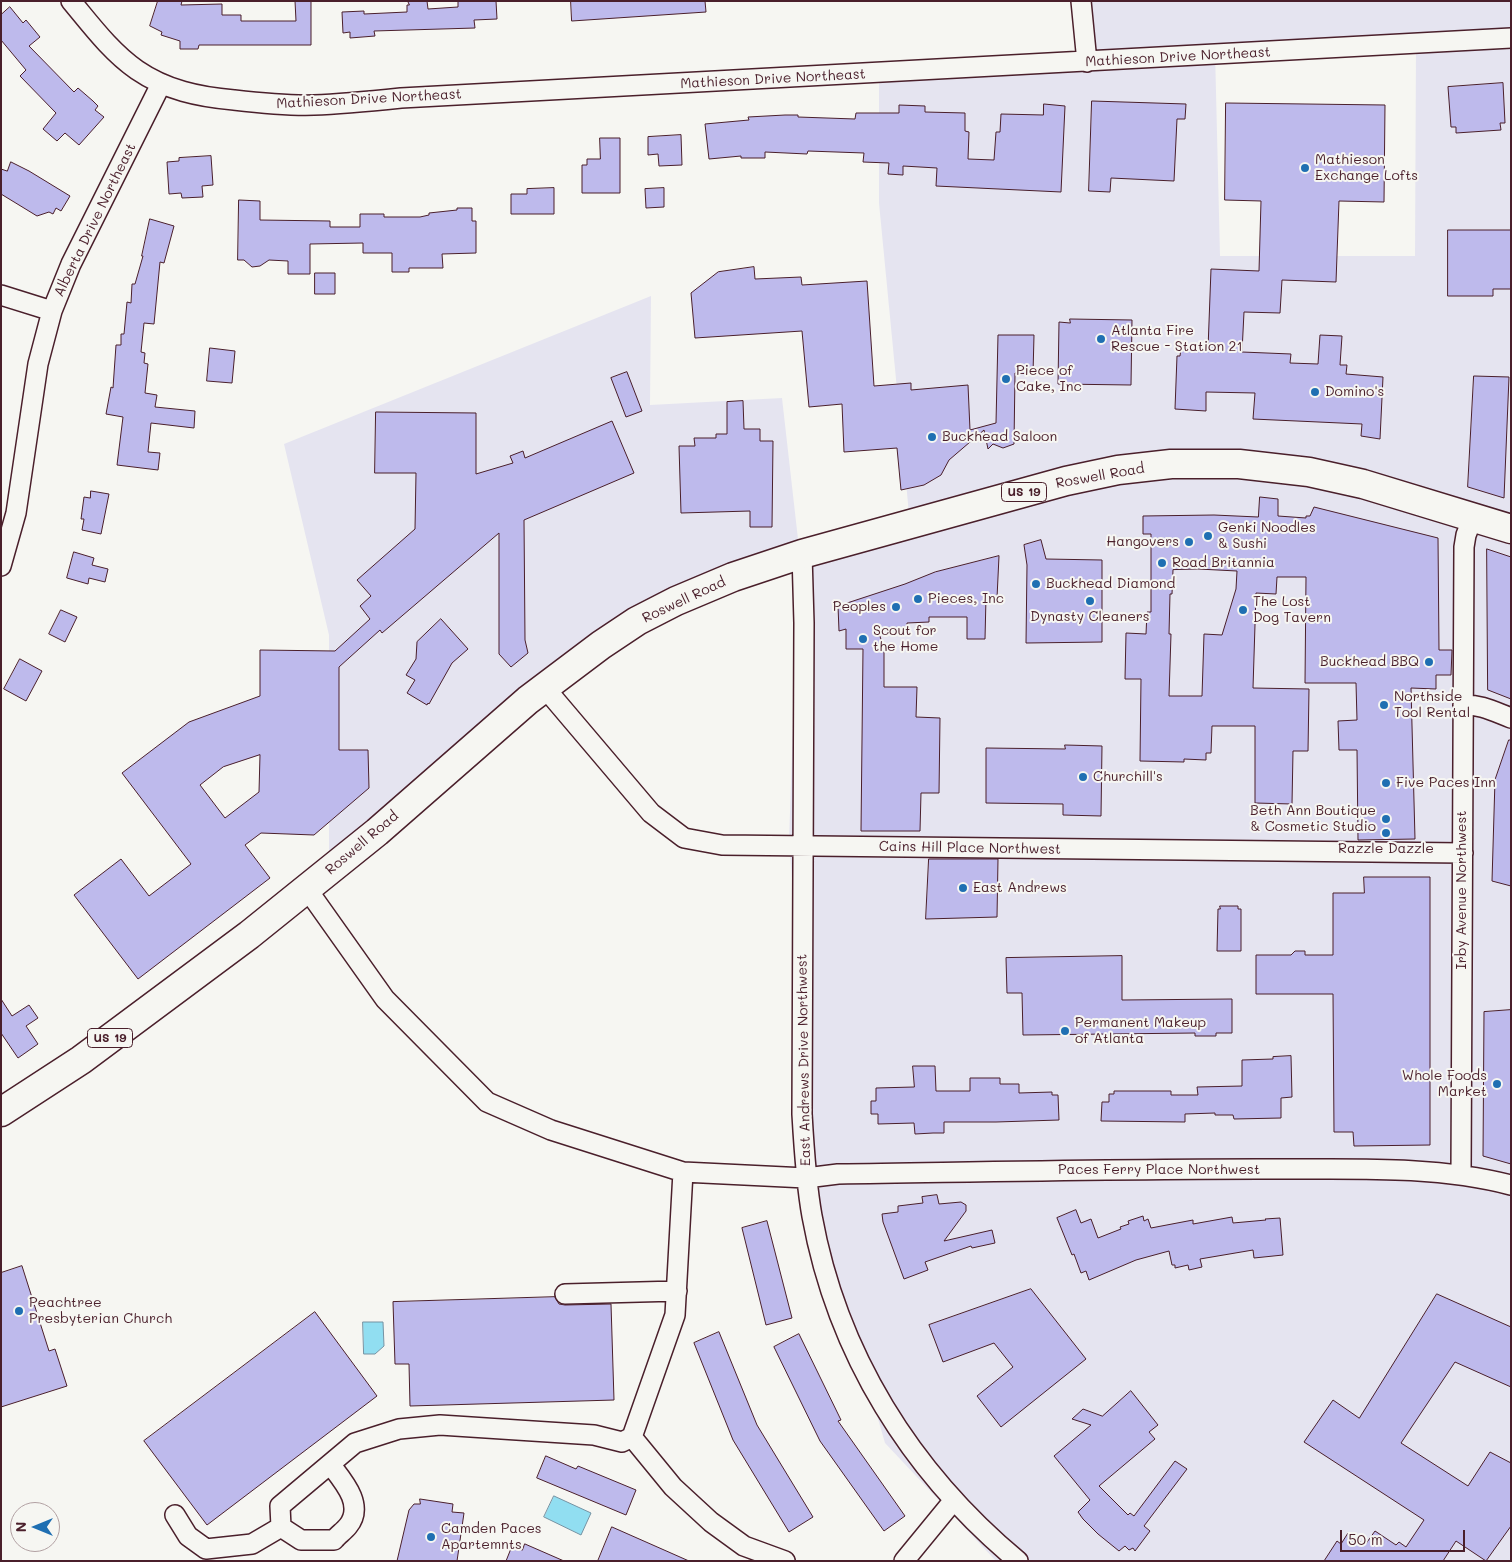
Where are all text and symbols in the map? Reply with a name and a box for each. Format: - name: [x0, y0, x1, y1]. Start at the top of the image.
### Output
- street label: Mathieson Drive Northeast: [1085, 44, 1271, 70]
- street label: Mathieson Drive Northeast: [680, 66, 866, 92]
- street label: Mathieson Drive Northeast: [276, 86, 462, 112]
- street label: Alberta Drive Northeast: [50, 140, 140, 300]
- place label: Mathieson Exchange Lofts: [1315, 152, 1418, 184]
- marker: Mathieson Exchange Lofts: [1299, 162, 1311, 174]
- place label: Atlanta Fire Rescue - Station 21: [1111, 323, 1243, 356]
- marker: Atlanta Fire Rescue - Station 21: [1095, 333, 1107, 345]
- place label: Piece of Cake, Inc: [1016, 363, 1082, 396]
- marker: Piece of Cake, Inc: [1000, 373, 1012, 385]
- place label: Domino's: [1325, 384, 1384, 400]
- marker: Domino's: [1309, 386, 1321, 398]
- place label: Buckhead Saloon: [942, 429, 1057, 445]
- marker: Buckhead Saloon: [926, 431, 938, 443]
- street label: Roswell Road: [1054, 460, 1146, 492]
- road number: US 19: [1002, 482, 1046, 502]
- place label: Genki Noodles & Sushi: [1218, 520, 1316, 552]
- marker: Genki Noodles & Sushi: [1202, 530, 1214, 542]
- place label: Hangovers: [1106, 534, 1179, 550]
- marker: Hangovers: [1183, 536, 1195, 548]
- place label: Road Britannia: [1172, 555, 1275, 571]
- marker: Road Britannia: [1156, 557, 1168, 569]
- street label: Roswell Road: [640, 573, 728, 627]
- place label: Buckhead Diamond: [1046, 576, 1175, 592]
- marker: Buckhead Diamond: [1030, 578, 1042, 590]
- place label: Pieces, Inc: [928, 591, 1004, 607]
- marker: Pieces, Inc: [912, 593, 924, 605]
- place label: The Lost Dog Tavern: [1253, 594, 1331, 626]
- marker: Dynasty Cleaners: [1084, 595, 1096, 607]
- place label: Peoples: [833, 599, 886, 615]
- marker: Peoples: [890, 601, 902, 613]
- marker: The Lost Dog Tavern: [1237, 604, 1249, 616]
- place label: Dynasty Cleaners: [1030, 609, 1150, 625]
- place label: Scout for the Home: [873, 623, 938, 656]
- marker: Scout for the Home: [857, 633, 869, 645]
- place label: Buckhead BBQ: [1320, 654, 1419, 670]
- marker: Buckhead BBQ: [1423, 656, 1435, 668]
- place label: Northside Tool Rental: [1394, 689, 1470, 722]
- marker: Northside Tool Rental: [1378, 699, 1390, 711]
- place label: Churchill's: [1093, 769, 1163, 785]
- marker: Churchill's: [1077, 771, 1089, 783]
- place label: Five Paces Inn: [1396, 775, 1496, 791]
- marker: Five Paces Inn: [1380, 777, 1392, 789]
- place label: Beth Ann Boutique & Cosmetic Studio: [1250, 803, 1376, 836]
- street label: Roswell Road: [322, 808, 402, 878]
- street label: Irby Avenue Northwest: [1454, 811, 1470, 969]
- marker: Beth Ann Boutique & Cosmetic Studio: [1380, 813, 1392, 825]
- marker: Razzle Dazzle: [1380, 827, 1392, 839]
- street label: Cains Hill Place Northwest: [879, 838, 1061, 858]
- place label: Razzle Dazzle: [1338, 841, 1434, 857]
- place label: East Andrews: [973, 880, 1067, 896]
- marker: East Andrews: [957, 882, 969, 894]
- street label: East Andrews Drive Northwest: [794, 954, 814, 1166]
- place label: Permanent Makeup of Atlanta: [1075, 1015, 1206, 1048]
- marker: Permanent Makeup of Atlanta: [1059, 1025, 1071, 1037]
- road number: US 19: [88, 1028, 132, 1048]
- place label: Whole Foods Market: [1402, 1068, 1487, 1100]
- marker: Whole Foods Market: [1491, 1078, 1503, 1090]
- street label: Paces Ferry Place Northwest: [1058, 1162, 1260, 1178]
- place label: Peachtree Presbyterian Church: [29, 1295, 172, 1328]
- marker: Peachtree Presbyterian Church: [13, 1305, 25, 1317]
- north arrow: [10, 1502, 60, 1552]
- scale bar: [1342, 1520, 1467, 1552]
- place label: Camden Paces Apartemnts: [441, 1521, 542, 1554]
- text: N: [11, 1522, 30, 1532]
- text: 50 m: [1348, 1529, 1383, 1549]
- marker: Camden Paces Apartemnts: [425, 1531, 437, 1543]

